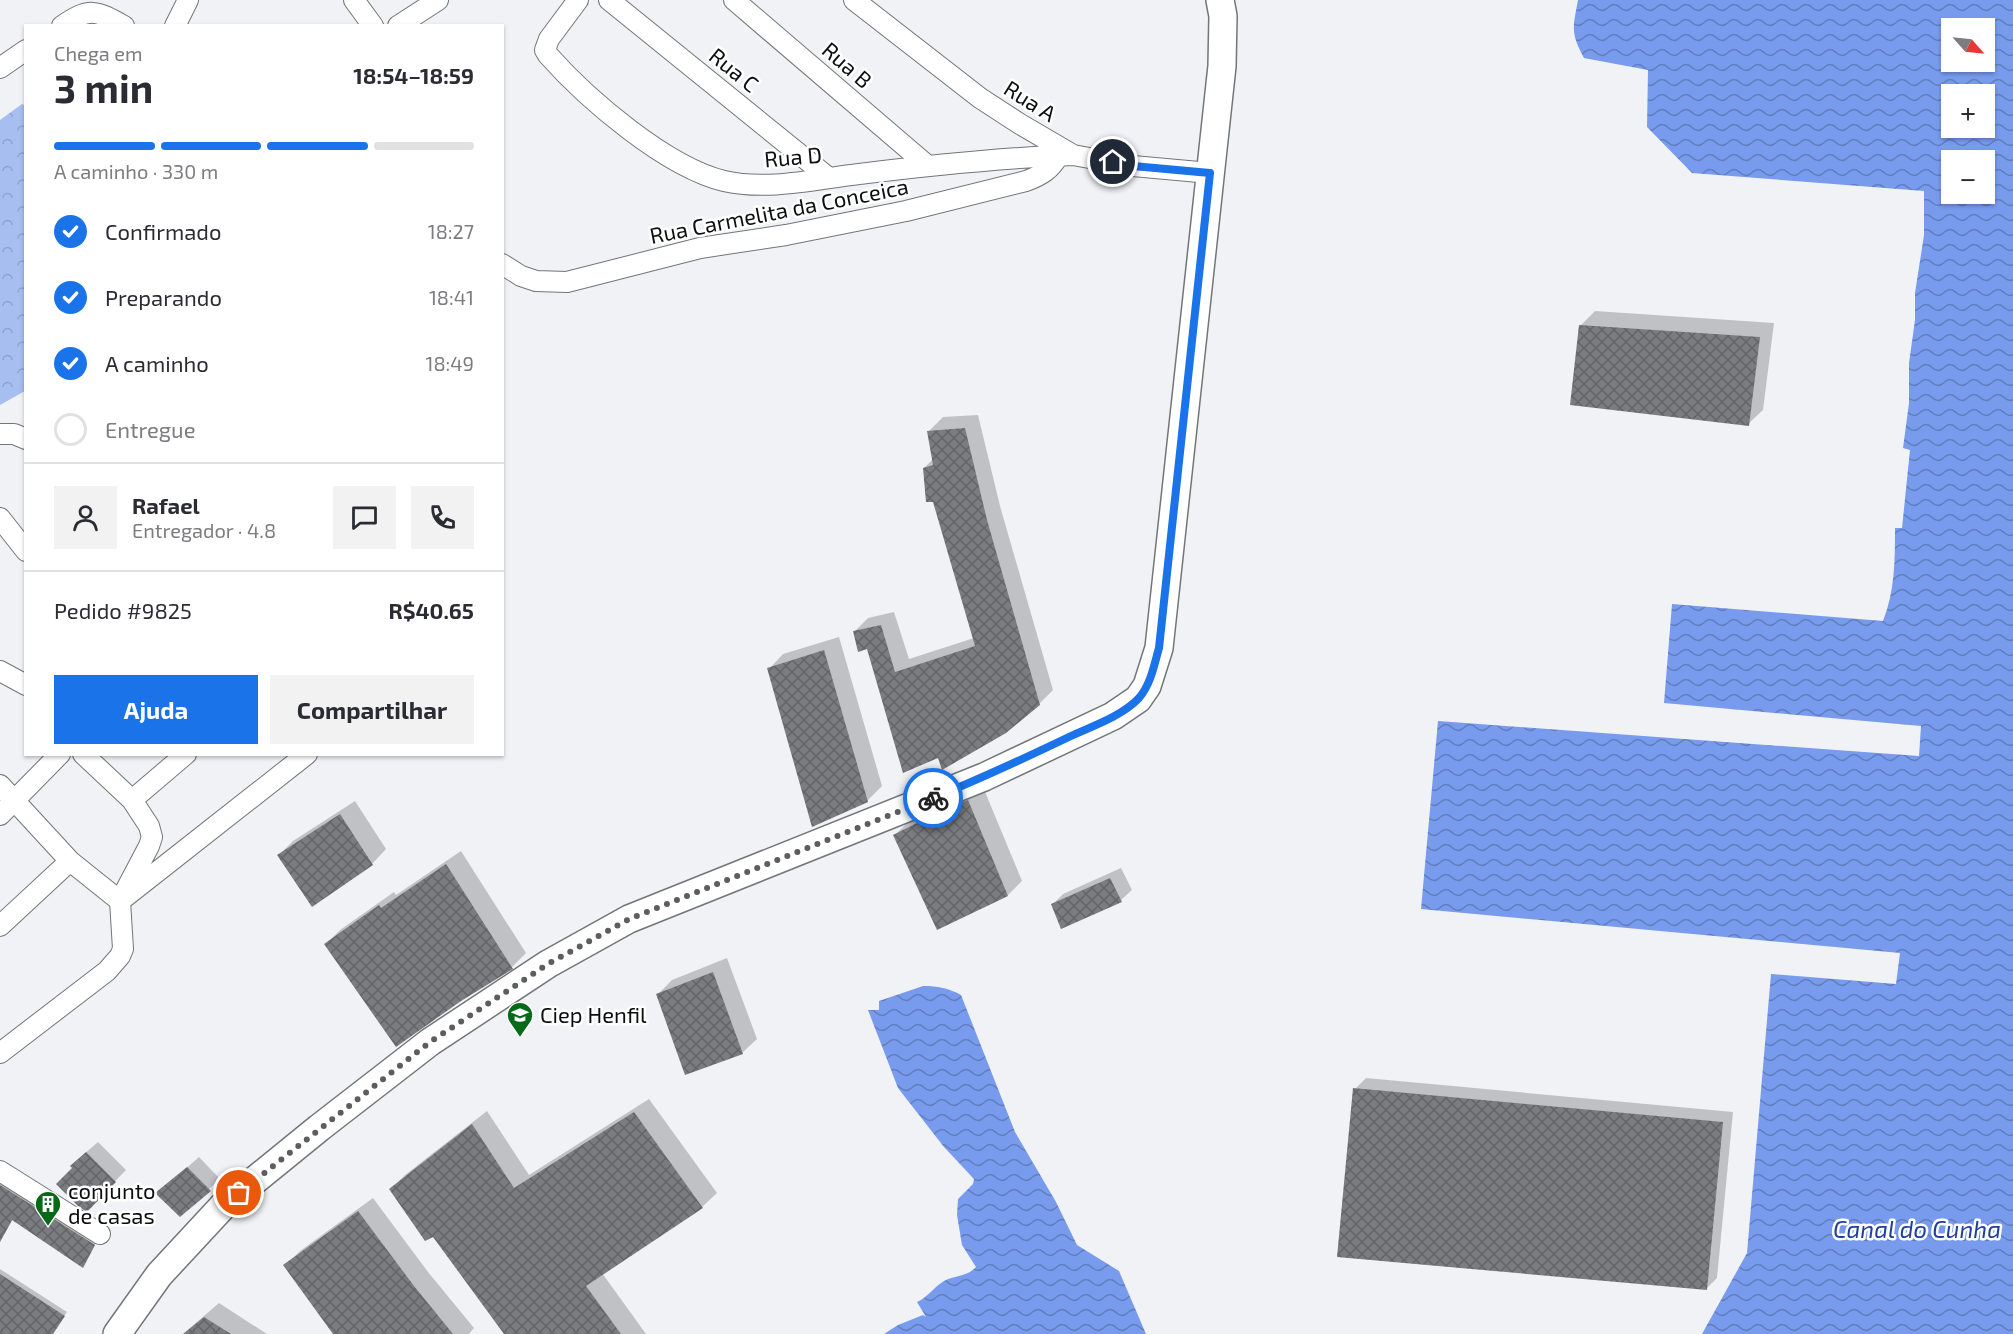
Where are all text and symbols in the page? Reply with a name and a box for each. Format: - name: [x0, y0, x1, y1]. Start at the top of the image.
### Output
- north arrow: [1941, 18, 1995, 72]
- map controls: [1941, 18, 1995, 204]
- street label: Rua B: [818, 36, 878, 93]
- text: Chega em: [54, 41, 143, 65]
- street label: Rua C: [705, 42, 764, 97]
- text: 18:54–18:59: [353, 62, 474, 88]
- text: 3 min: [54, 64, 153, 111]
- street label: Rua A: [1000, 74, 1062, 126]
- button: +: [1941, 84, 1995, 138]
- pin: [1087, 136, 1138, 187]
- street label: Rua D: [763, 141, 823, 171]
- icon: home: [1096, 145, 1129, 178]
- button: −: [1941, 150, 1995, 204]
- text: A caminho · 330 m: [54, 159, 218, 183]
- street label: Rua Carmelita da Conceica: [647, 172, 910, 248]
- icon: check: [54, 215, 87, 248]
- text: Confirmado: [105, 218, 221, 244]
- text: 18:27: [428, 219, 474, 243]
- icon: check: [54, 281, 87, 314]
- text: Preparando: [105, 284, 222, 310]
- text: 18:41: [429, 285, 474, 309]
- icon: check: [54, 347, 87, 380]
- text: A caminho: [105, 350, 209, 376]
- text: 18:49: [425, 351, 474, 375]
- text: Entregue: [105, 416, 195, 442]
- button: person: [54, 486, 117, 549]
- button: chat: [333, 486, 396, 549]
- button: phone: [411, 486, 474, 549]
- text: Rafael: [132, 492, 200, 518]
- text: Entregador · 4.8: [132, 518, 276, 542]
- text: Pedido #9825: [54, 597, 192, 623]
- text: R$40.65: [389, 597, 474, 623]
- button: Ajuda: [54, 675, 258, 744]
- button: Compartilhar: [270, 675, 474, 744]
- courier: [903, 768, 963, 828]
- icon: bike: [917, 782, 950, 815]
- school or university icon: Ciep Henfil: [505, 1000, 535, 1038]
- place label: Ciep Henfil: [540, 1001, 647, 1027]
- pin: [213, 1167, 264, 1218]
- icon: bag: [222, 1176, 255, 1209]
- place label: conjunto de casas: [68, 1177, 156, 1228]
- building icon: conjunto de casas: [33, 1189, 63, 1227]
- water label: Canal do Cunha: [1833, 1214, 2001, 1243]

